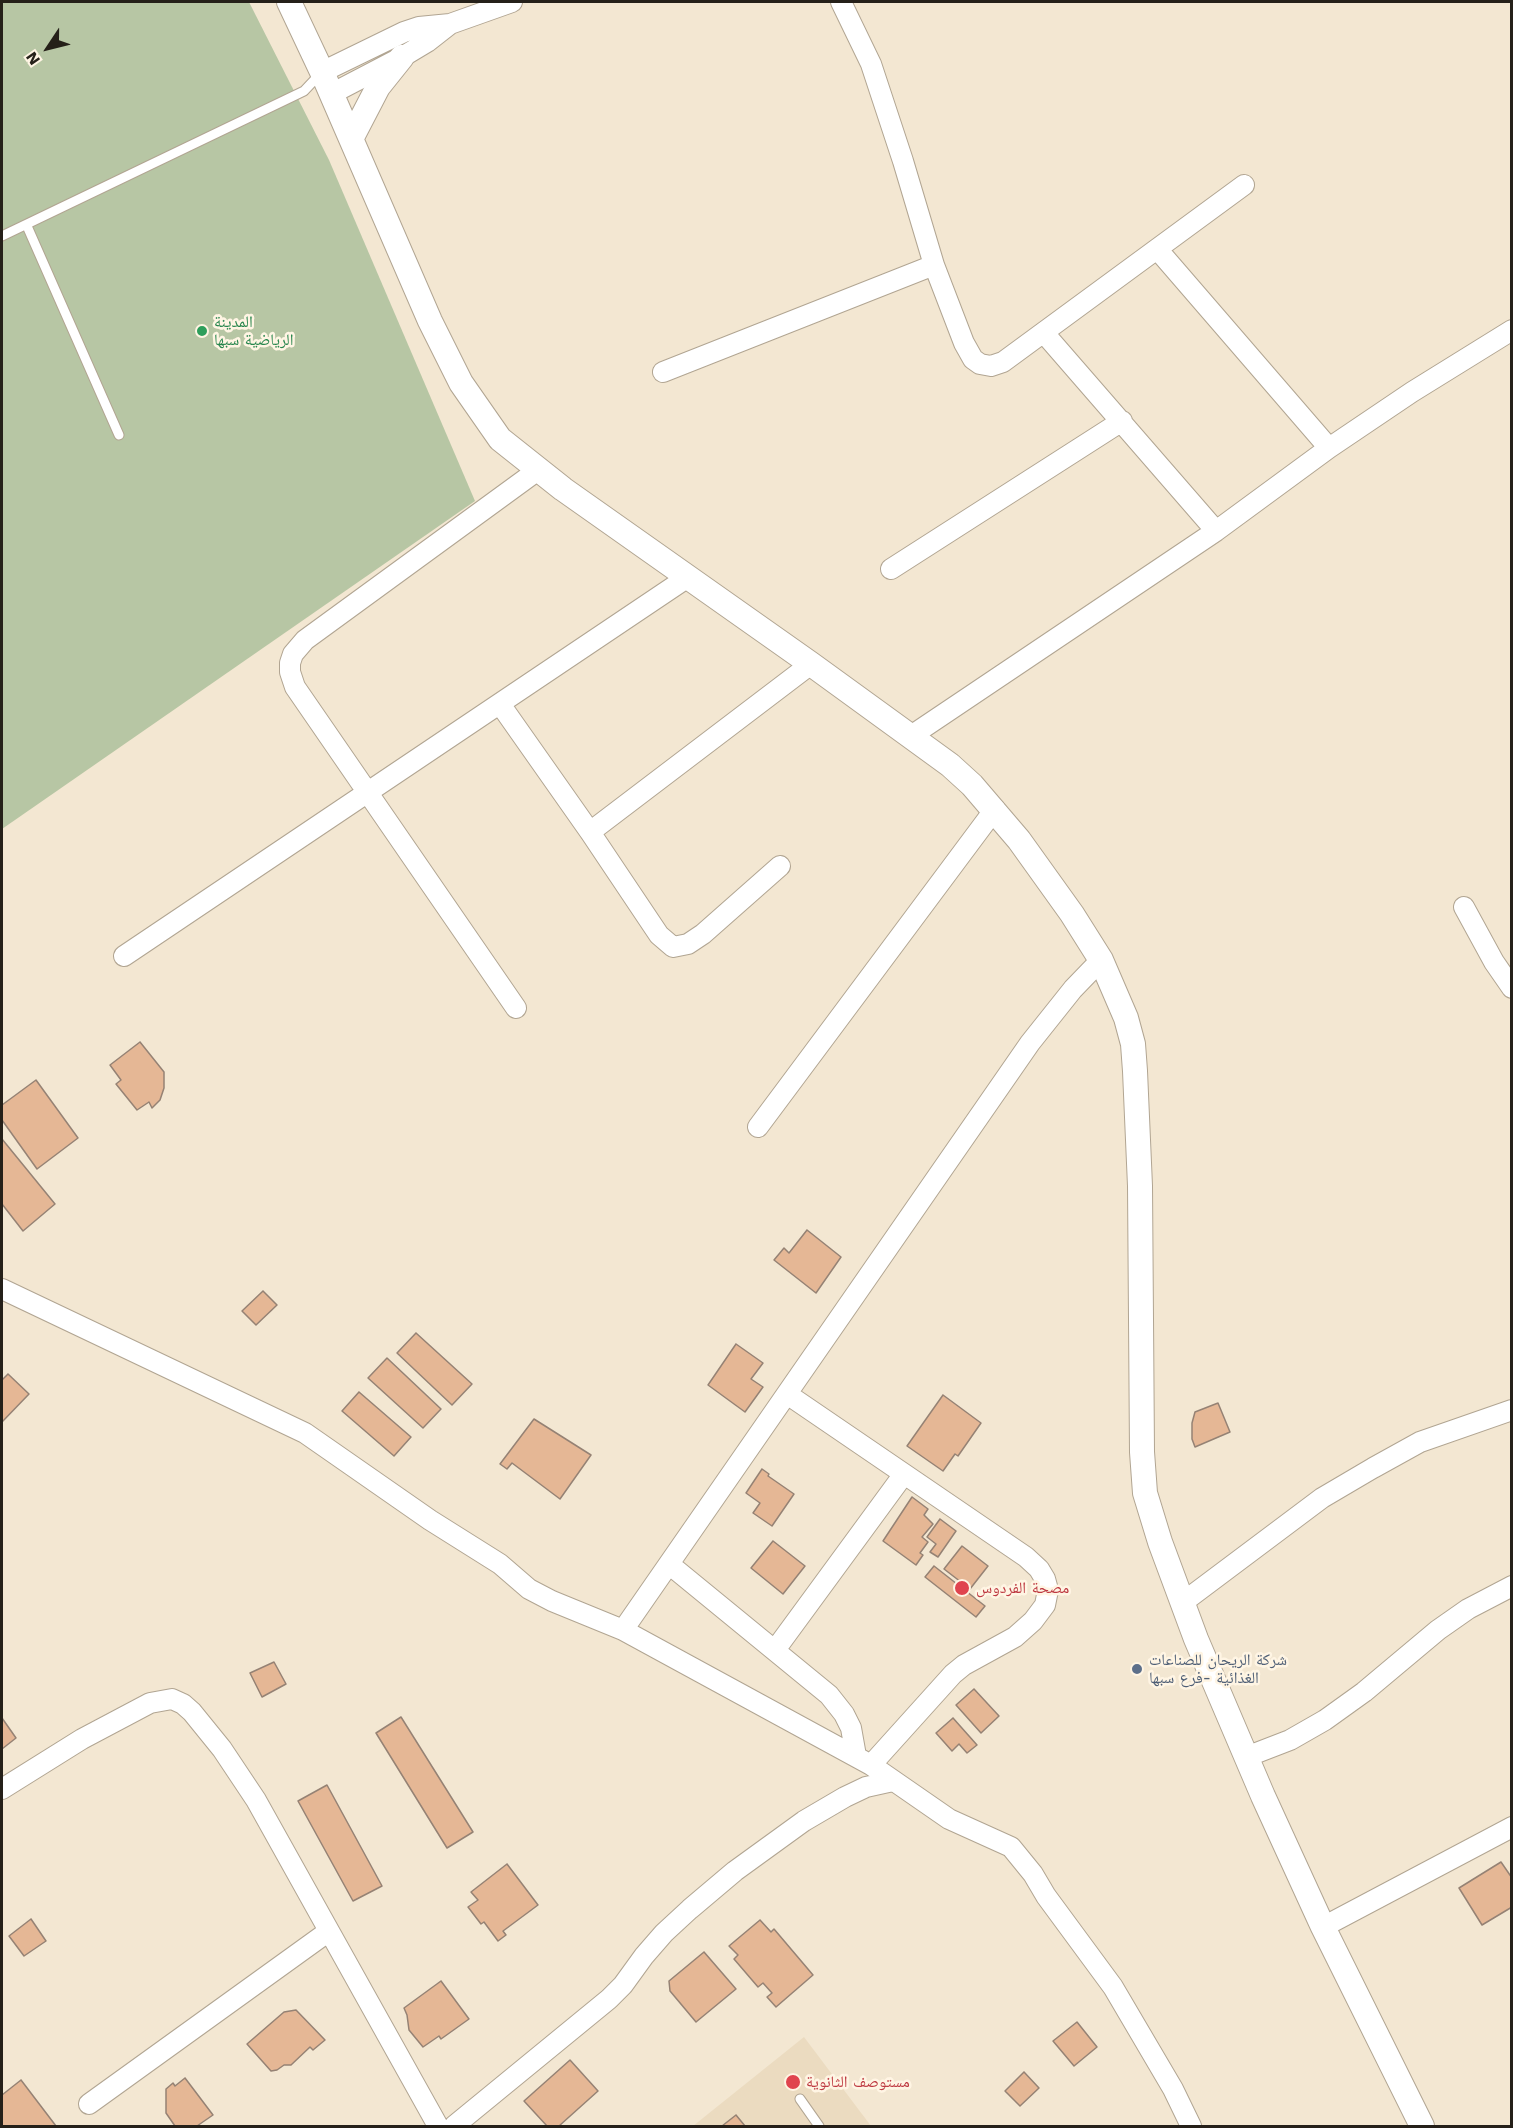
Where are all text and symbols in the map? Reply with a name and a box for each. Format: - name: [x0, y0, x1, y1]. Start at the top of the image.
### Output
- north arrow: [18, 18, 78, 78]
- text: N: [22, 48, 44, 69]
- place label: المدينة الرياضية سبها: [214, 312, 294, 350]
- marker: المدينة الرياضية سبها: [195, 324, 209, 338]
- place label: مصحة الفردوس: [976, 1578, 1069, 1598]
- marker: مصحة الفردوس: [953, 1579, 971, 1597]
- place label: شركة الريحان للصناعات الغذائية -فرع سبها: [1149, 1650, 1287, 1688]
- marker: شركة الريحان للصناعات الغذائية -فرع سبها: [1130, 1662, 1144, 1676]
- place label: مستوصف الثانوية: [806, 2072, 910, 2092]
- marker: مستوصف الثانوية: [784, 2073, 802, 2091]

